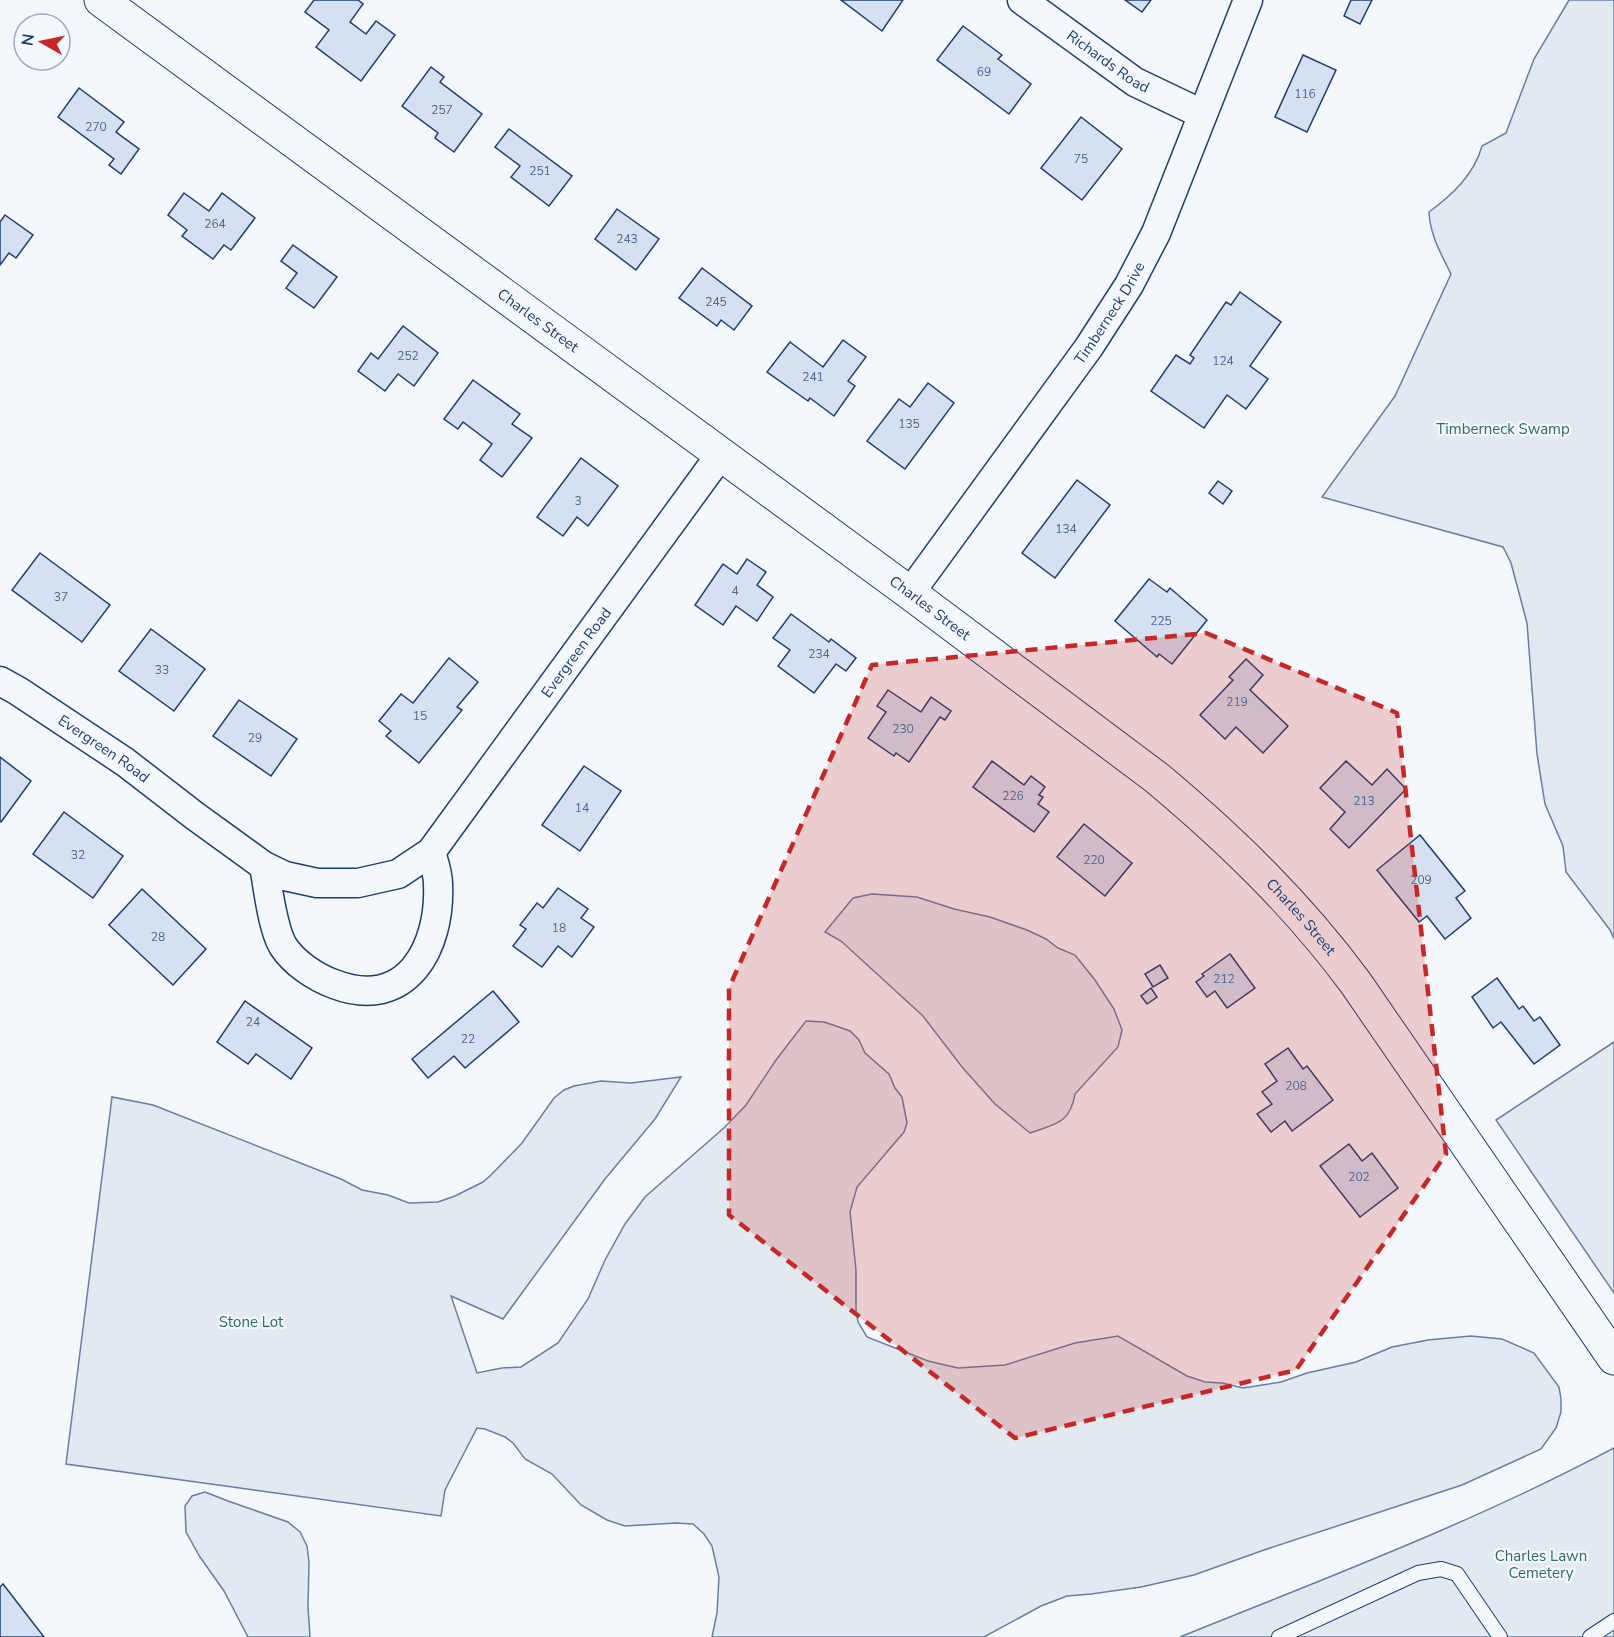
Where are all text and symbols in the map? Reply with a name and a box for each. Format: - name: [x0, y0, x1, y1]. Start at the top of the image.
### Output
- north arrow: [12, 12, 72, 72]
- street label: Richards Road: [1063, 26, 1153, 97]
- text: N: [16, 32, 40, 47]
- house number: 69: [977, 64, 991, 80]
- house number: 116: [1294, 86, 1316, 102]
- house number: 257: [431, 102, 453, 118]
- house number: 270: [85, 119, 107, 135]
- house number: 75: [1074, 151, 1088, 167]
- house number: 251: [529, 163, 551, 179]
- house number: 264: [204, 216, 226, 232]
- house number: 243: [616, 231, 638, 247]
- street label: Timberneck Drive: [1070, 258, 1149, 368]
- street label: Charles Street: [493, 284, 584, 357]
- house number: 245: [705, 294, 727, 310]
- house number: 252: [397, 348, 419, 364]
- house number: 124: [1212, 353, 1234, 369]
- house number: 241: [802, 369, 824, 385]
- house number: 135: [898, 416, 920, 432]
- park label: Timberneck Swamp: [1436, 419, 1570, 439]
- house number: 3: [574, 493, 582, 509]
- house number: 134: [1055, 521, 1077, 537]
- street label: Charles Street: [885, 571, 975, 645]
- house number: 4: [731, 583, 739, 599]
- house number: 37: [54, 589, 68, 605]
- street label: Evergreen Road: [537, 604, 616, 702]
- house number: 225: [1150, 613, 1172, 629]
- house number: 234: [808, 646, 830, 662]
- house number: 33: [155, 662, 169, 678]
- house number: 219: [1226, 694, 1248, 710]
- house number: 15: [413, 708, 427, 724]
- street label: Evergreen Road: [54, 710, 154, 787]
- house number: 230: [892, 721, 914, 737]
- house number: 29: [248, 730, 262, 746]
- house number: 226: [1002, 788, 1024, 804]
- house number: 213: [1353, 793, 1375, 809]
- house number: 14: [575, 800, 589, 816]
- house number: 32: [71, 847, 85, 863]
- house number: 220: [1083, 852, 1105, 868]
- house number: 209: [1410, 872, 1432, 888]
- street label: Charles Street: [1262, 874, 1341, 960]
- house number: 18: [552, 920, 566, 936]
- house number: 28: [151, 929, 165, 945]
- house number: 212: [1213, 971, 1235, 987]
- house number: 24: [246, 1014, 260, 1030]
- house number: 22: [461, 1031, 475, 1047]
- house number: 208: [1285, 1078, 1307, 1094]
- house number: 202: [1348, 1169, 1370, 1185]
- park label: Stone Lot: [219, 1312, 284, 1332]
- park label: Charles Lawn Cemetery: [1495, 1546, 1587, 1583]

